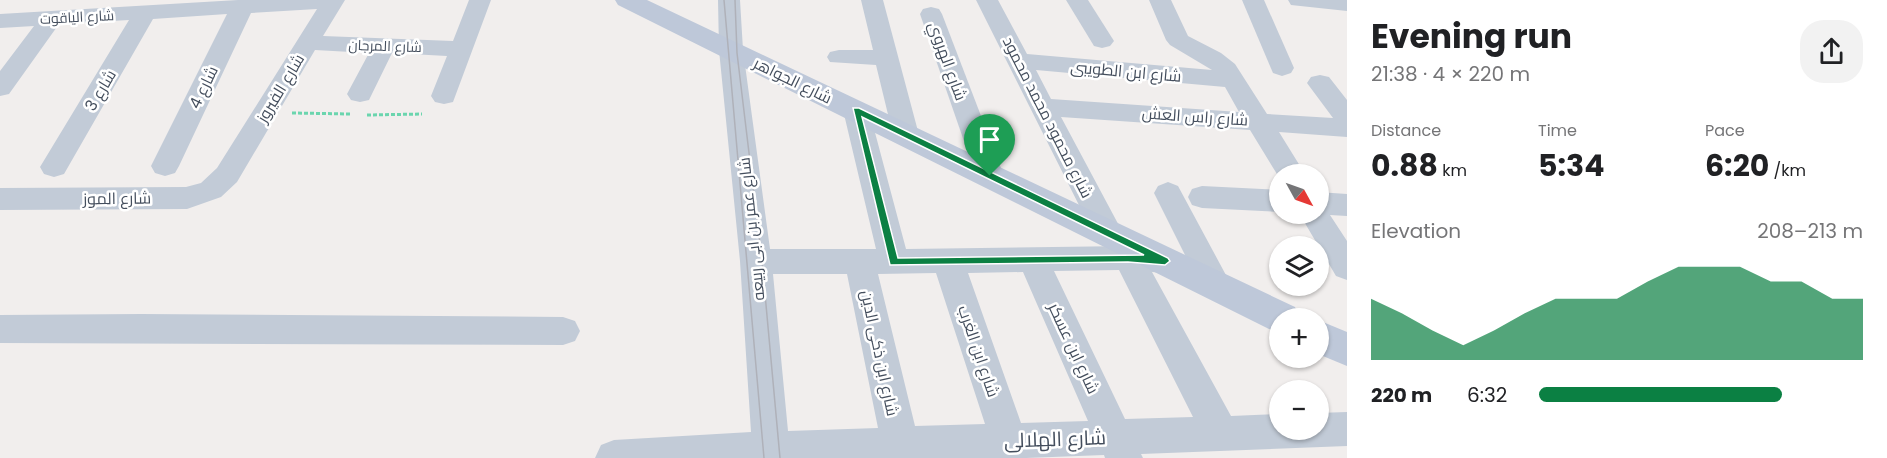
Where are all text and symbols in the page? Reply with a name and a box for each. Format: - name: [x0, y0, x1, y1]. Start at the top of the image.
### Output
- street label: شارع الياقوت: [39, 5, 115, 29]
- text: Evening run: [1371, 13, 1572, 60]
- street label: شارع الهروي: [921, 19, 972, 104]
- button: share: [1800, 20, 1863, 83]
- street label: شارع محمود محمد محمود: [997, 32, 1098, 202]
- street label: شارع المرجان: [348, 35, 422, 57]
- street label: شارع الفيروز: [250, 49, 310, 128]
- street label: شارع الجواهر: [749, 51, 836, 109]
- street label: شارع ابن الطويبى: [1070, 55, 1182, 88]
- text: 21:38 · 4 × 220 m: [1371, 60, 1530, 88]
- street label: شارع 4: [183, 62, 224, 113]
- street label: شارع 3: [79, 65, 122, 115]
- street label: شارع راس العش: [1141, 101, 1249, 132]
- pin: [964, 114, 1015, 176]
- text: Distance: [1371, 119, 1441, 142]
- text: Time: [1538, 119, 1577, 142]
- text: Pace: [1705, 119, 1745, 142]
- icon: arrive: [973, 123, 1006, 156]
- text: 0.88: [1371, 144, 1438, 187]
- text: 5:34: [1538, 144, 1604, 187]
- text: 6:20: [1705, 144, 1769, 187]
- street label: شارع عمر بن ابى ربيعه: [733, 156, 770, 302]
- text: km: [1438, 159, 1467, 182]
- text: /km: [1769, 159, 1806, 182]
- north arrow: [1269, 164, 1329, 224]
- map controls: [1269, 164, 1329, 440]
- street label: شارع الموز: [82, 186, 151, 211]
- text: Elevation: [1371, 217, 1461, 245]
- text: 208–213 m: [1757, 217, 1863, 245]
- button: layers: [1269, 236, 1329, 296]
- street label: شارع ابن ذكى الدين: [855, 288, 904, 418]
- street label: شارع ابن عسكر: [1042, 298, 1105, 397]
- street label: شارع ابن الغرب: [952, 302, 1005, 400]
- button: +: [1269, 308, 1329, 368]
- button: −: [1269, 380, 1329, 440]
- text: 220 m: [1371, 381, 1432, 409]
- text: 6:32: [1467, 381, 1507, 409]
- street label: شارع الهلالى: [1004, 423, 1106, 455]

